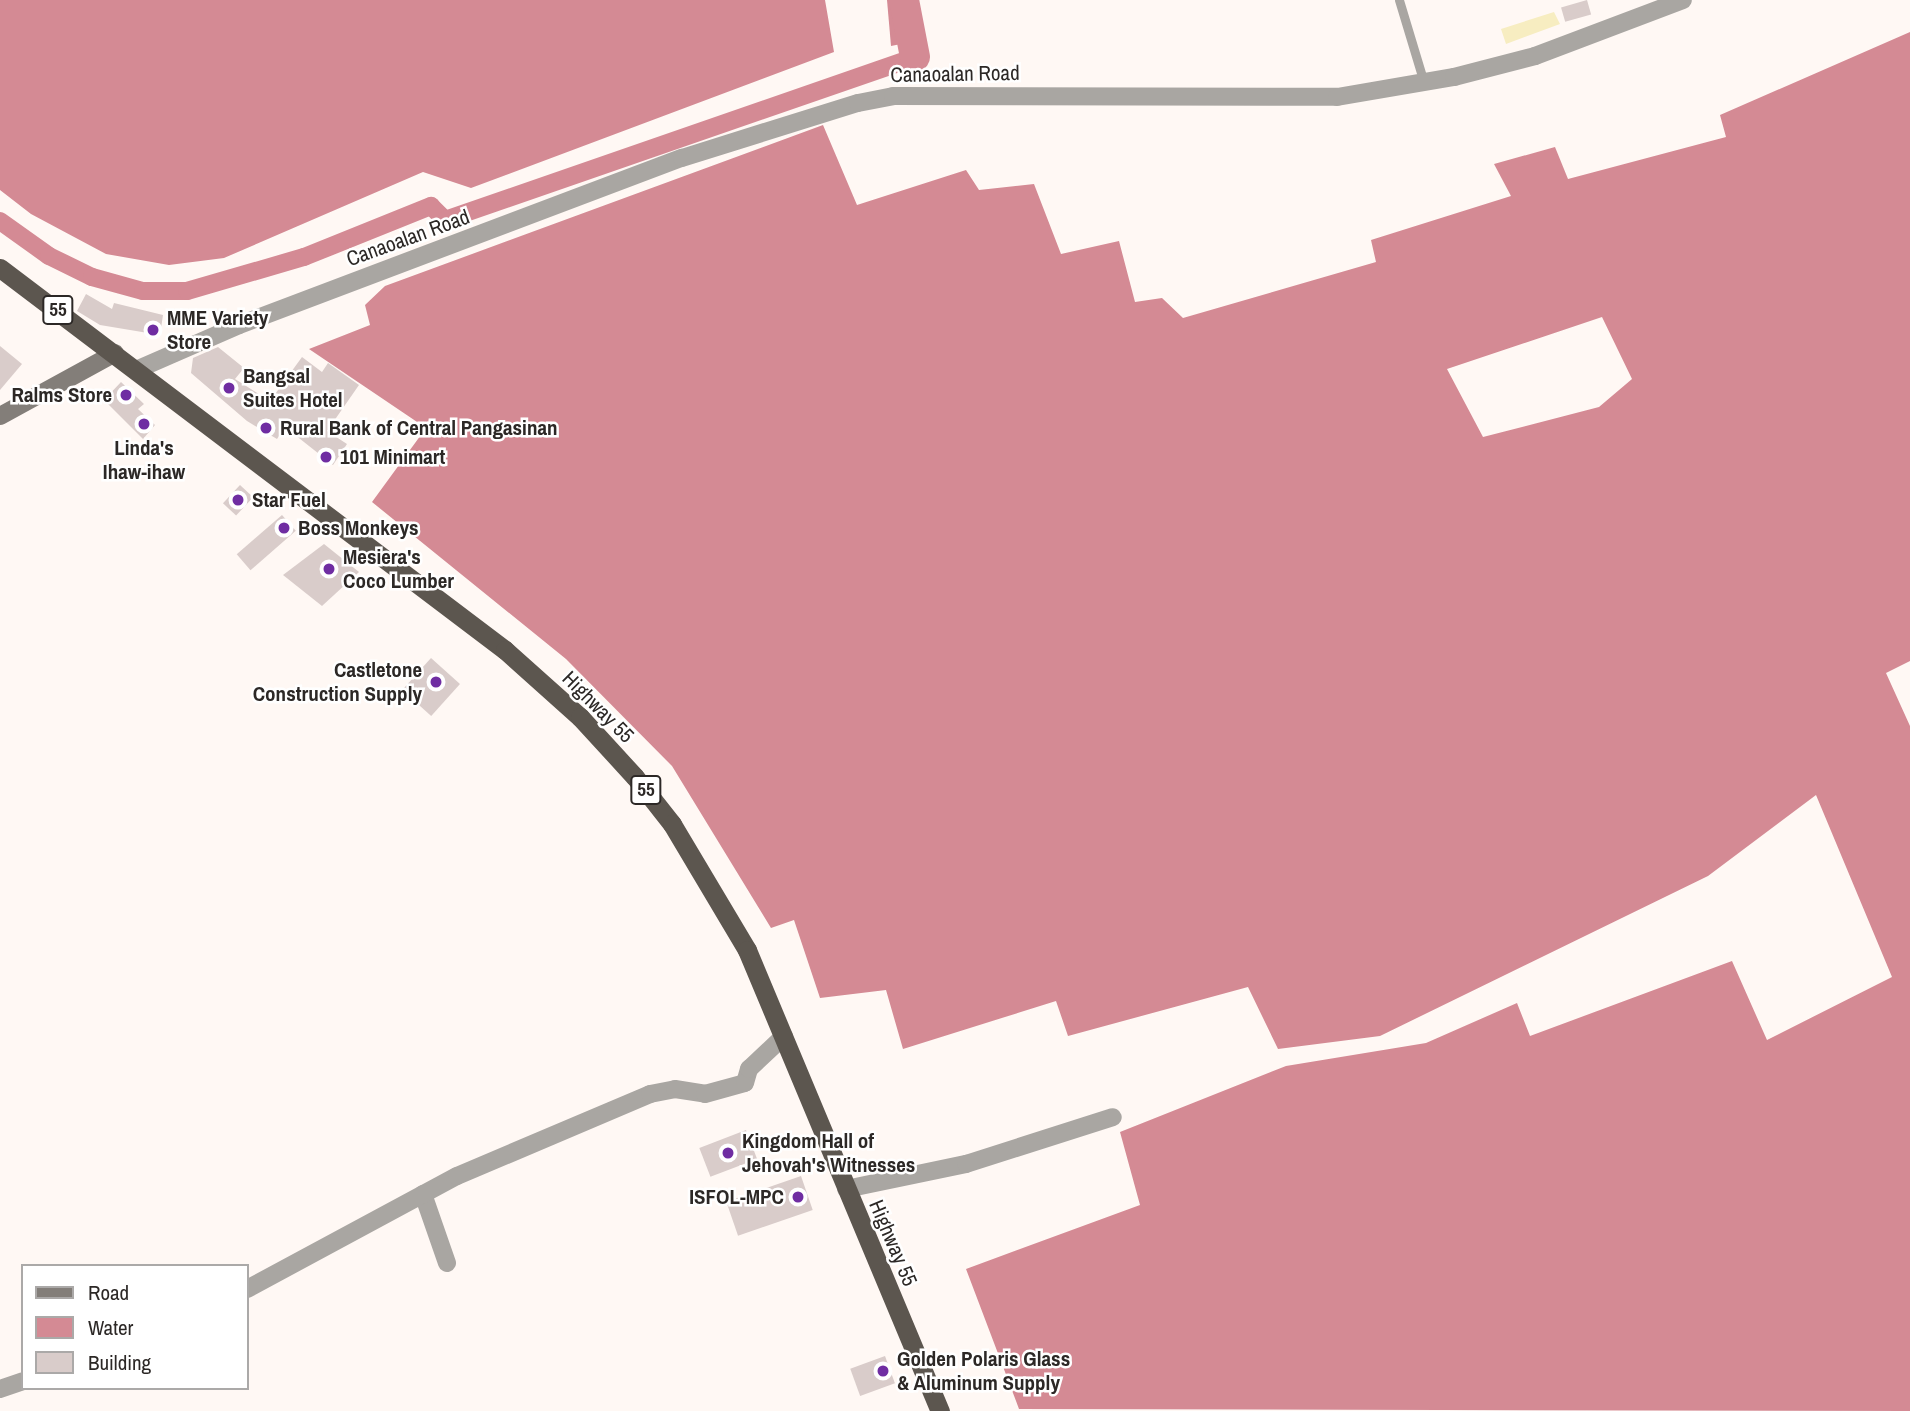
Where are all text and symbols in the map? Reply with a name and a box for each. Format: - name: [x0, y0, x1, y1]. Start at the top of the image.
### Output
- street label: Canaoalan Road: [890, 60, 1020, 88]
- street label: Canaoalan Road: [343, 204, 473, 272]
- road number: 55: [42, 294, 74, 326]
- place label: MME Variety Store: [167, 305, 268, 355]
- marker: MME Variety Store: [145, 322, 161, 338]
- place label: Bangsal Suites Hotel: [243, 363, 343, 413]
- marker: Bangsal Suites Hotel: [221, 380, 237, 396]
- place label: Ralms Store: [12, 382, 112, 408]
- marker: Ralms Store: [118, 387, 134, 403]
- place label: Rural Bank of Central Pangasinan: [280, 415, 558, 441]
- marker: Linda's Ihaw-ihaw: [136, 416, 152, 432]
- marker: Rural Bank of Central Pangasinan: [258, 420, 274, 436]
- place label: Linda's Ihaw-ihaw: [103, 435, 185, 485]
- place label: 101 Minimart: [340, 444, 445, 470]
- marker: 101 Minimart: [318, 449, 334, 465]
- place label: Star Fuel: [252, 487, 326, 513]
- marker: Star Fuel: [230, 492, 246, 508]
- place label: Boss Monkeys: [298, 515, 419, 541]
- marker: Boss Monkeys: [276, 520, 292, 536]
- place label: Mesiera's Coco Lumber: [343, 544, 454, 594]
- marker: Mesiera's Coco Lumber: [321, 561, 337, 577]
- place label: Castletone Construction Supply: [253, 657, 422, 707]
- street label: Highway 55: [557, 666, 639, 748]
- marker: Castletone Construction Supply: [428, 674, 444, 690]
- road number: 55: [630, 775, 662, 806]
- place label: Kingdom Hall of Jehovah's Witnesses: [742, 1128, 915, 1178]
- marker: Kingdom Hall of Jehovah's Witnesses: [720, 1145, 736, 1161]
- place label: ISFOL-MPC: [689, 1184, 784, 1210]
- marker: ISFOL-MPC: [790, 1189, 806, 1205]
- street label: Highway 55: [864, 1196, 922, 1290]
- legend: [21, 1264, 248, 1390]
- text: Road: [88, 1278, 129, 1307]
- text: Water: [88, 1313, 133, 1342]
- place label: Golden Polaris Glass & Aluminum Supply: [897, 1346, 1070, 1396]
- text: Building: [88, 1348, 151, 1377]
- marker: Golden Polaris Glass & Aluminum Supply: [875, 1363, 891, 1379]

